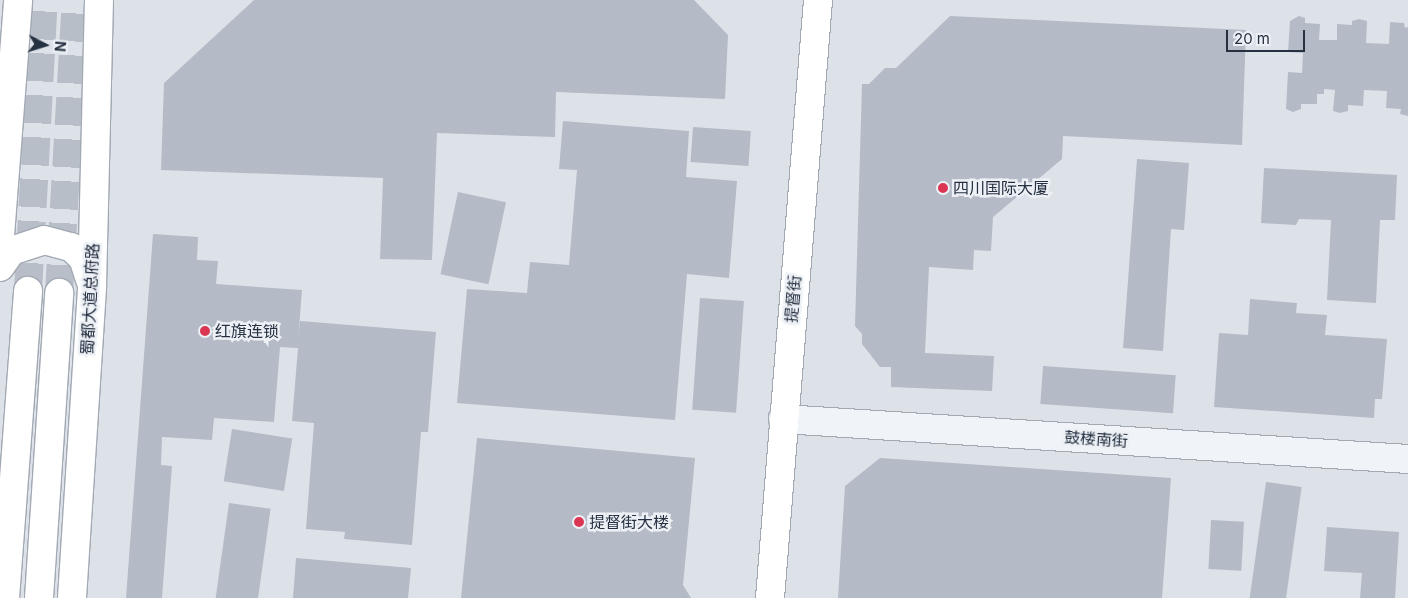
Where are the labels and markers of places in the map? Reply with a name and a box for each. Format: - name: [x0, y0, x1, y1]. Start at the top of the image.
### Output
- place label: 四川国际大厦: [953, 178, 1049, 198]
- marker: 四川国际大厦: [937, 182, 949, 194]
- place label: 红旗连锁: [215, 321, 279, 341]
- marker: 红旗连锁: [199, 325, 211, 337]
- place label: 提督街大楼: [589, 512, 669, 532]
- marker: 提督街大楼: [573, 516, 585, 528]

